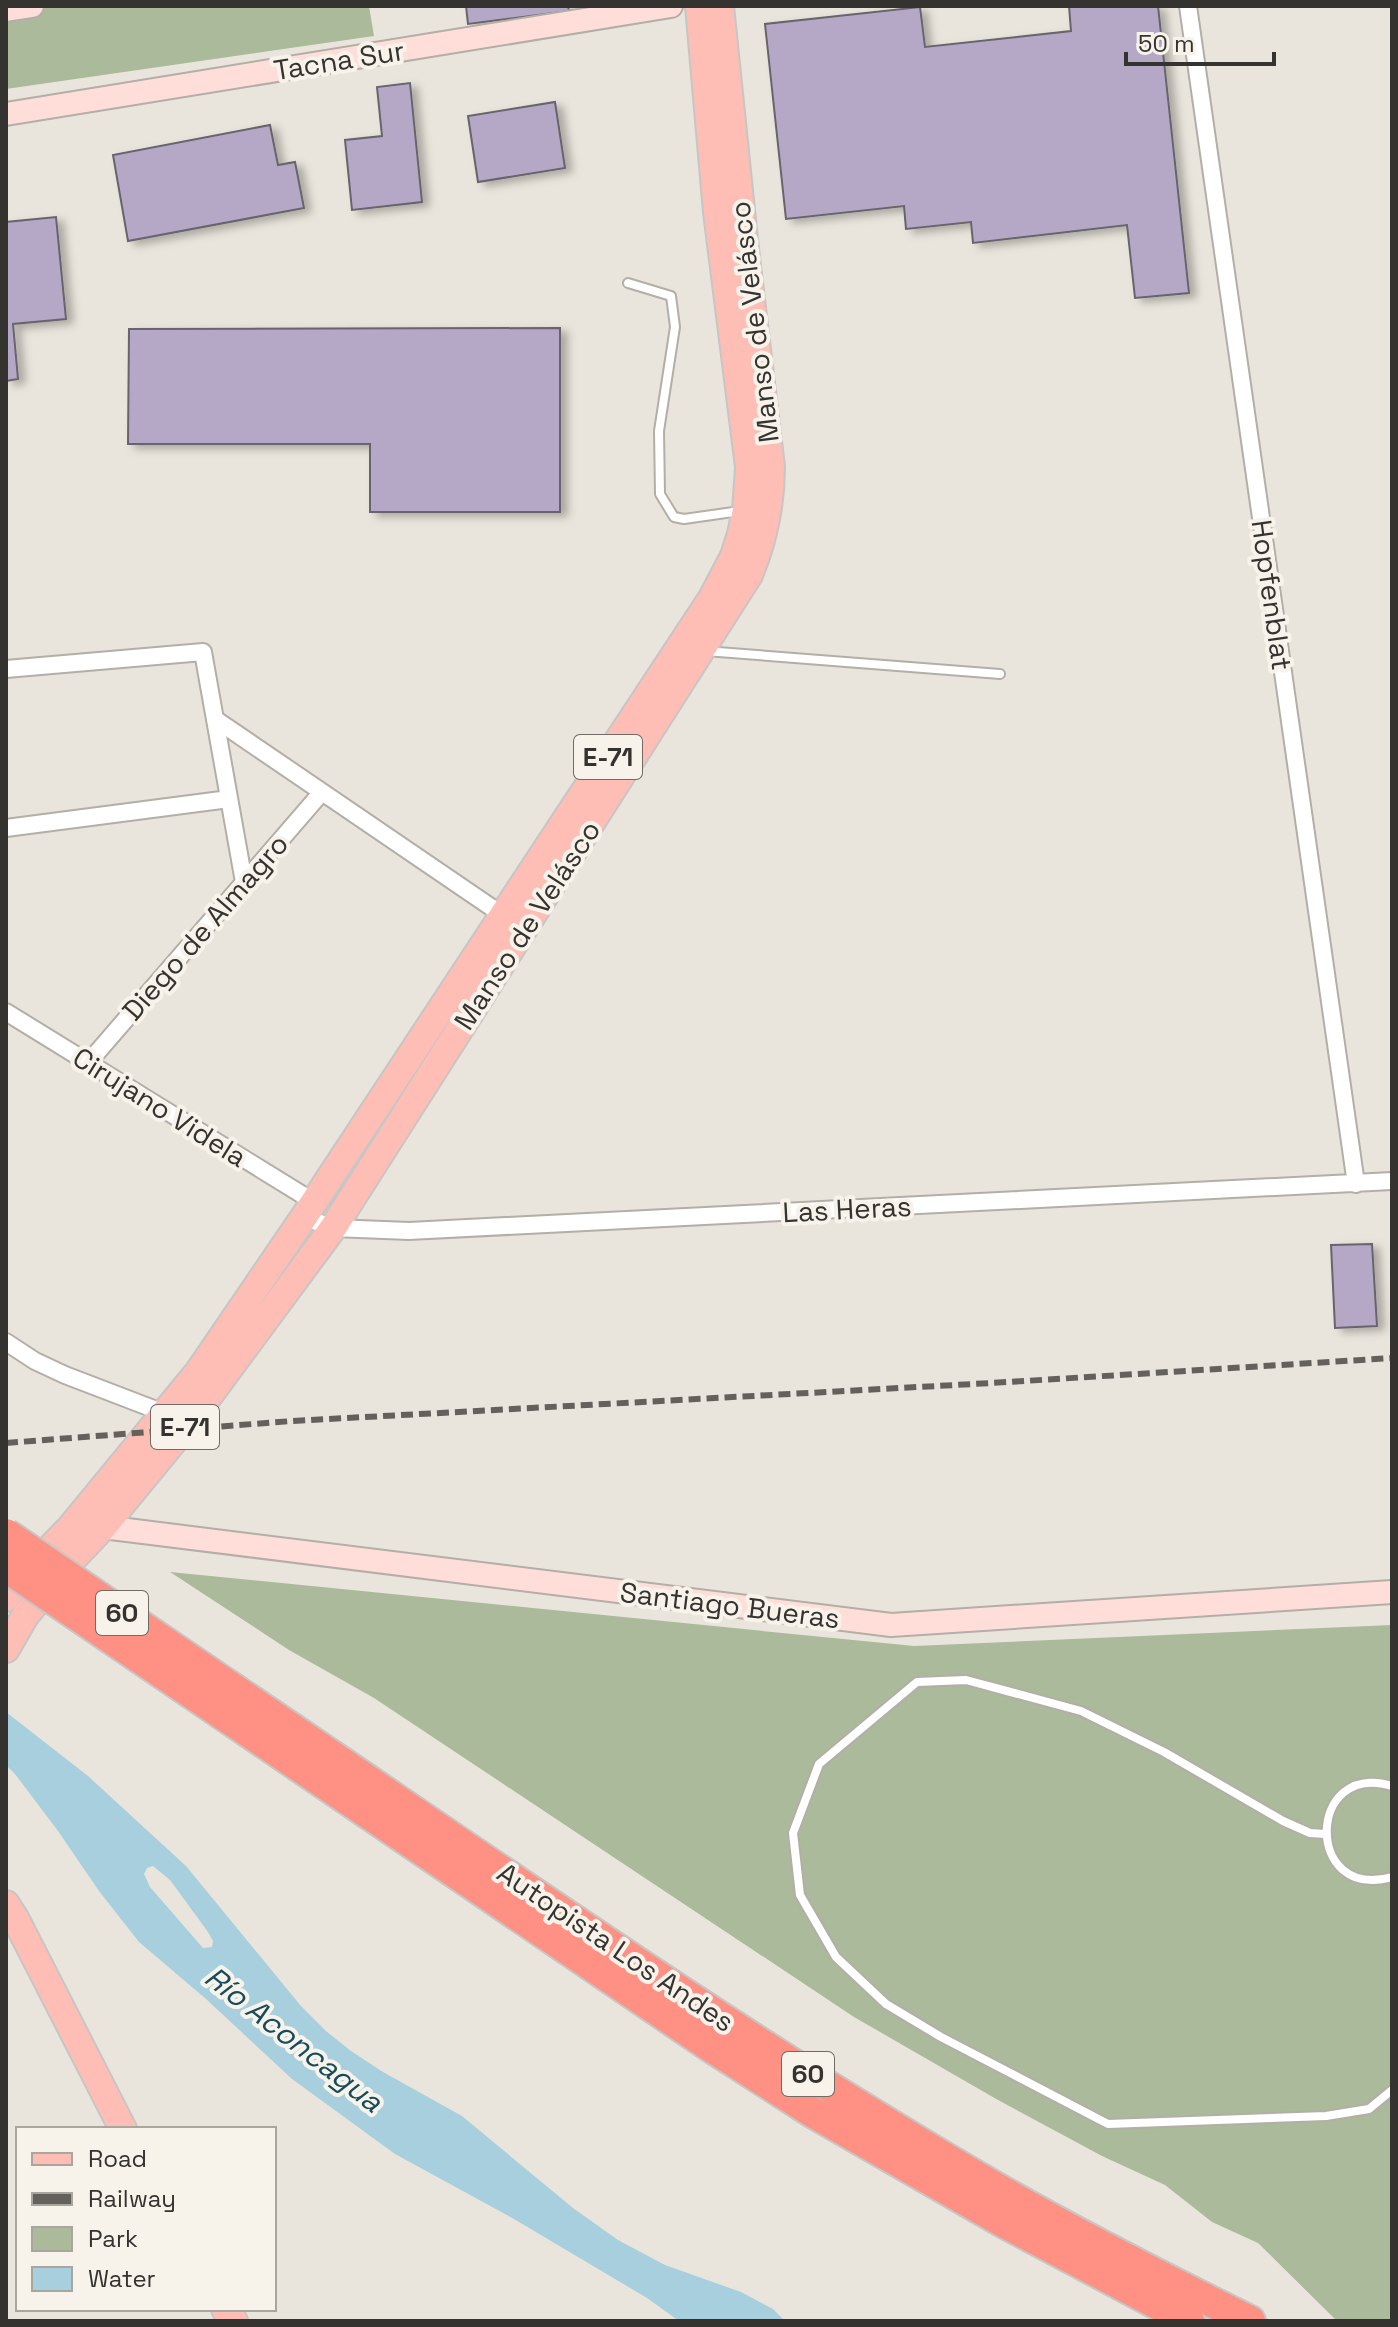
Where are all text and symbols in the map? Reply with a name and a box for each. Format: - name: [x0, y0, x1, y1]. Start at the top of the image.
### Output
- scale bar: [1126, 16, 1274, 66]
- text: 50 m: [1138, 28, 1195, 59]
- street label: Tacna Sur: [271, 32, 407, 88]
- street label: Manso de Velásco: [721, 199, 787, 445]
- street label: Hopfenblat: [1244, 517, 1300, 673]
- road number: E-71: [574, 735, 642, 779]
- street label: Manso de Velásco: [446, 813, 608, 1037]
- street label: Diego de Almagro: [114, 826, 296, 1028]
- street label: Cirujano Videla: [66, 1039, 254, 1175]
- street label: Las Heras: [782, 1188, 912, 1230]
- road number: E-71: [151, 1405, 219, 1449]
- street label: Santiago Bueras: [618, 1574, 842, 1636]
- road number: 60: [96, 1591, 148, 1635]
- street label: Autopista Los Andes: [491, 1854, 741, 2040]
- water label: Río Aconcagua: [197, 1957, 392, 2121]
- road number: 60: [782, 2052, 834, 2096]
- legend: [16, 2127, 276, 2311]
- text: Road: [88, 2143, 147, 2174]
- text: Railway: [88, 2183, 176, 2214]
- text: Park: [88, 2223, 138, 2254]
- text: Water: [88, 2263, 156, 2294]

